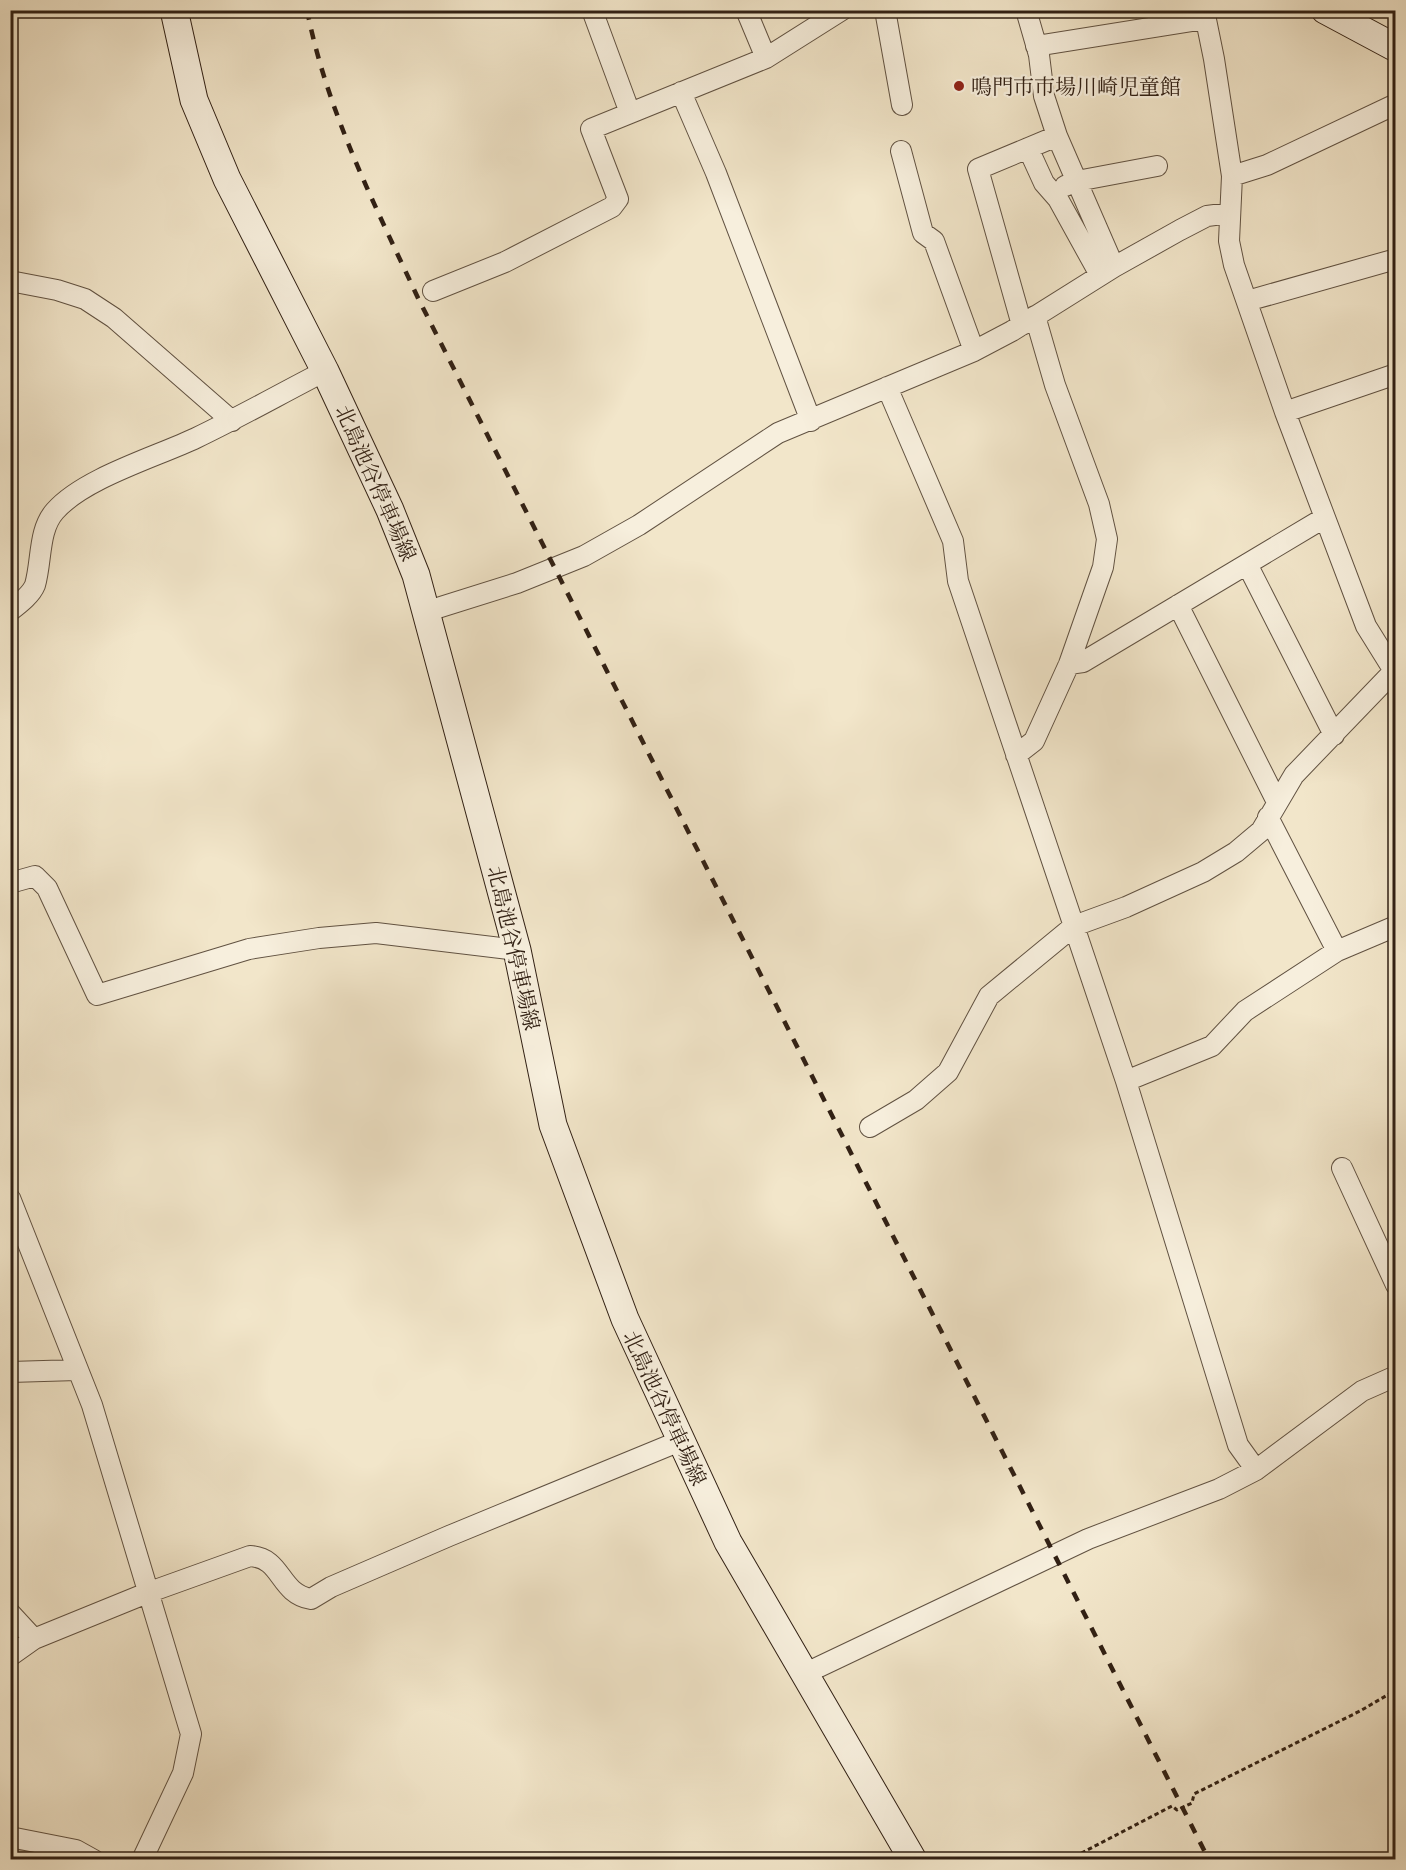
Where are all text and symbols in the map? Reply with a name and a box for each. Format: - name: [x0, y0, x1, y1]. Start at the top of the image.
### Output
- place label: 鳴門市市場川崎児童館: [971, 73, 1181, 100]
- marker: 鳴門市市場川崎児童館: [952, 79, 966, 93]
- street label: 北島池谷停車場線: [330, 401, 422, 565]
- street label: 北島池谷停車場線: [482, 863, 546, 1033]
- street label: 北島池谷停車場線: [617, 1326, 713, 1490]

